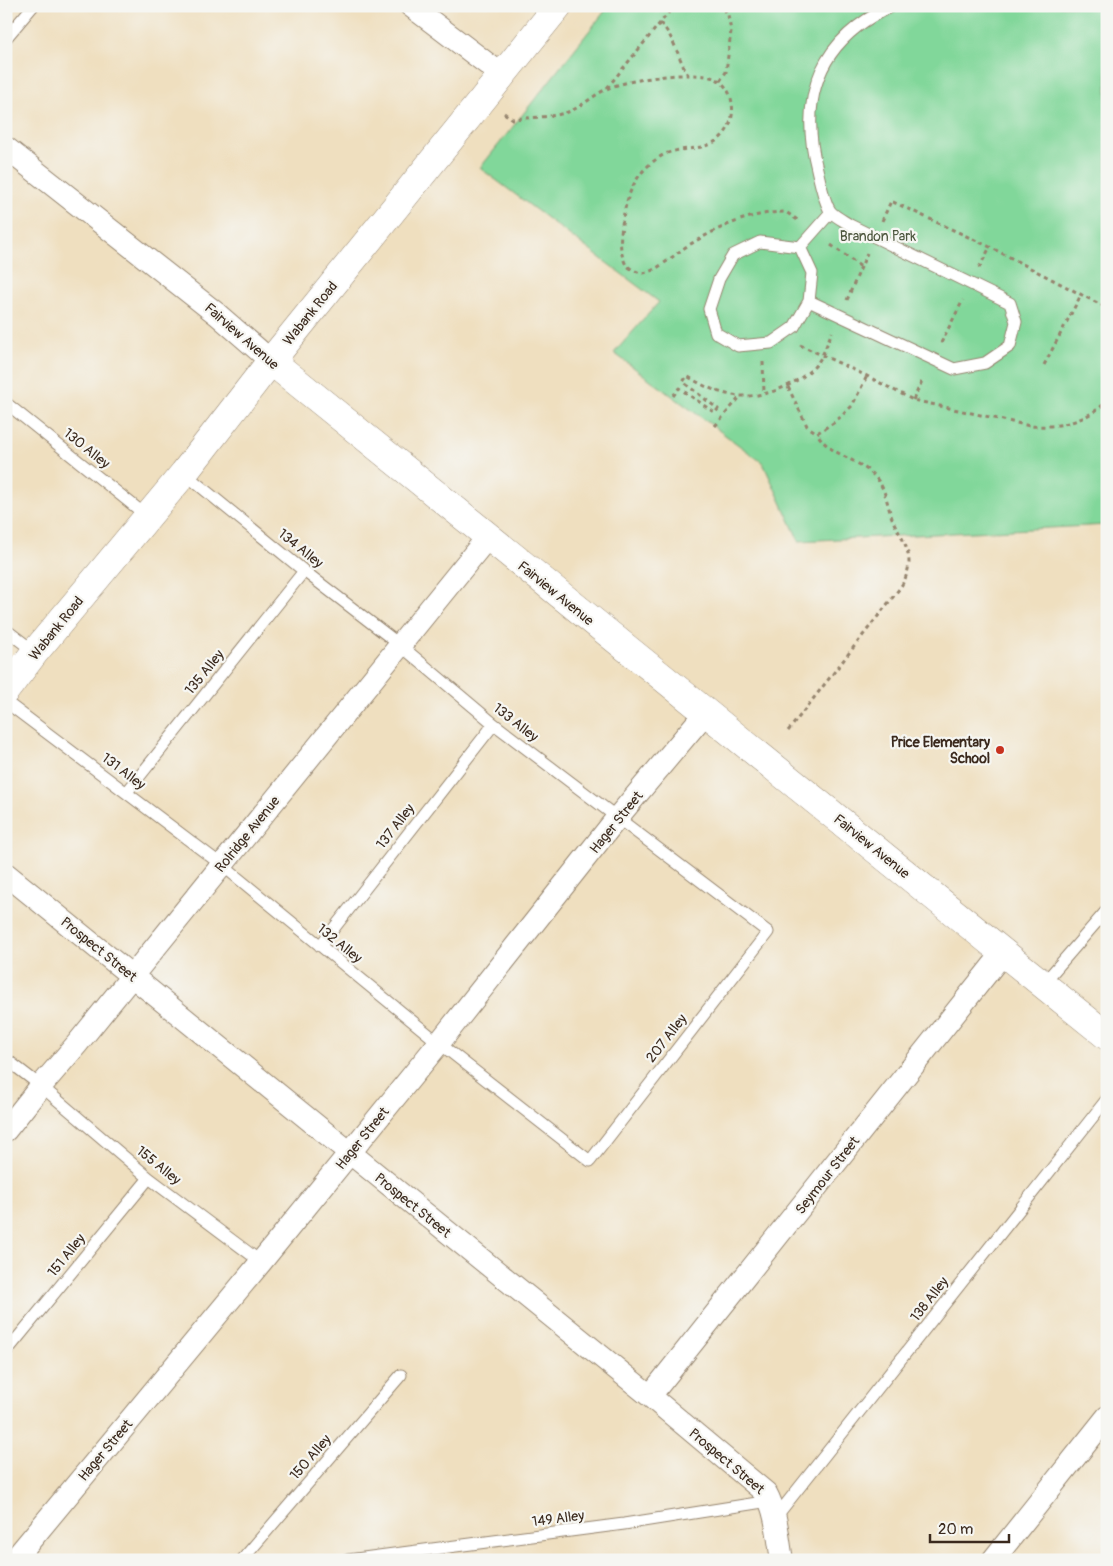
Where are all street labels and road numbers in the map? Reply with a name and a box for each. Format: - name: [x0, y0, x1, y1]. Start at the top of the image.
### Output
- street label: Wabank Road: [279, 278, 341, 349]
- street label: Fairview Avenue: [201, 300, 282, 373]
- street label: 130 Alley: [60, 425, 113, 472]
- street label: 134 Alley: [275, 525, 327, 572]
- street label: Fairview Avenue: [514, 558, 597, 629]
- street label: Wabank Road: [25, 593, 87, 664]
- street label: 135 Alley: [181, 647, 228, 698]
- street label: 133 Alley: [490, 699, 542, 745]
- street label: 131 Alley: [98, 749, 149, 793]
- street label: Hager Street: [586, 787, 647, 857]
- street label: Rolridge Avenue: [211, 793, 283, 876]
- street label: 137 Alley: [373, 800, 418, 852]
- street label: Fairview Avenue: [830, 811, 913, 882]
- street label: Prospect Street: [57, 913, 141, 986]
- street label: 132 Alley: [314, 920, 366, 967]
- street label: 207 Alley: [642, 1011, 690, 1066]
- street label: Hager Street: [332, 1103, 393, 1173]
- street label: Seymour Street: [792, 1133, 863, 1218]
- street label: 155 Alley: [133, 1142, 184, 1188]
- street label: Prospect Street: [371, 1169, 455, 1242]
- street label: 151 Alley: [44, 1230, 89, 1280]
- street label: 138 Alley: [907, 1274, 952, 1325]
- street label: Hager Street: [75, 1416, 136, 1485]
- street label: Prospect Street: [686, 1425, 768, 1498]
- street label: 150 Alley: [286, 1431, 335, 1483]
- street label: 149 Alley: [531, 1507, 585, 1530]

